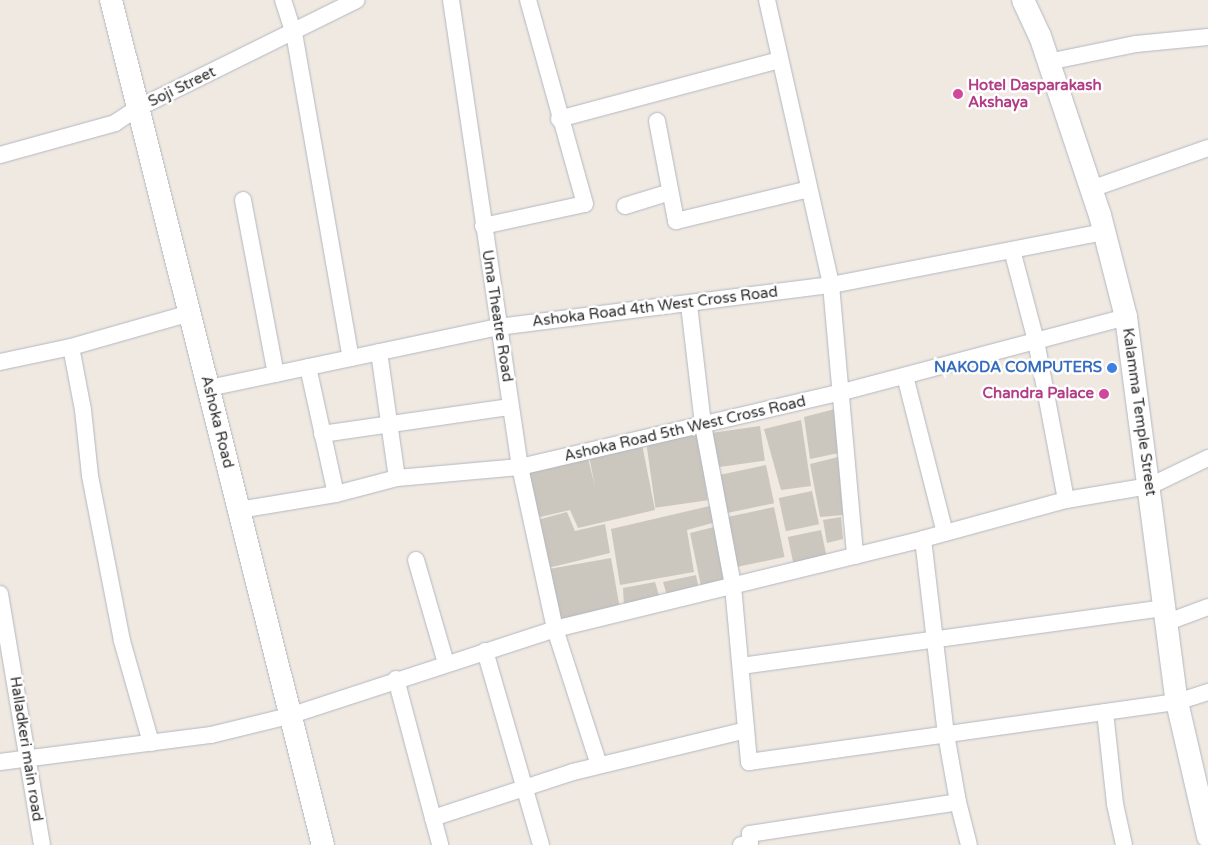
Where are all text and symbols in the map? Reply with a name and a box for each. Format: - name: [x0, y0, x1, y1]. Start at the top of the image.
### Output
- street label: Soji Street: [145, 63, 219, 111]
- place label: Hotel Dasparakash Akshaya: [968, 76, 1102, 111]
- marker: Hotel Dasparakash Akshaya: [952, 88, 964, 100]
- street label: Uma Theatre Road: [478, 249, 516, 383]
- street label: Ashoka Road 4th West Cross Road: [531, 283, 779, 331]
- street label: Kalamma Temple Street: [1118, 327, 1160, 497]
- place label: NAKODA COMPUTERS: [934, 359, 1102, 377]
- marker: NAKODA COMPUTERS: [1106, 362, 1118, 374]
- street label: Ashoka Road: [197, 374, 237, 470]
- place label: Chandra Palace: [983, 385, 1094, 403]
- marker: Chandra Palace: [1098, 388, 1110, 400]
- street label: Ashoka Road 5th West Cross Road: [562, 392, 808, 466]
- street label: Halladkeri main road: [6, 675, 46, 823]

